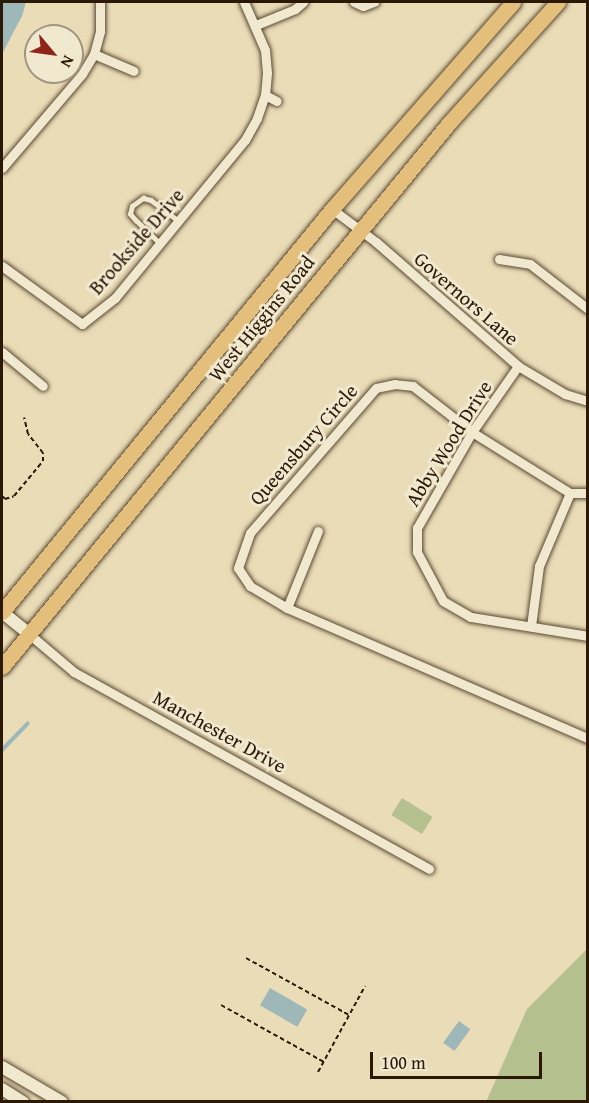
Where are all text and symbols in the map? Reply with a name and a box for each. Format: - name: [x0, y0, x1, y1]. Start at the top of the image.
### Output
- north arrow: [24, 24, 84, 84]
- text: N: [55, 51, 81, 72]
- street label: Brookside Drive: [83, 183, 189, 299]
- street label: Governors Lane: [410, 246, 524, 350]
- street label: West Higgins Road: [203, 250, 319, 386]
- street label: Abby Wood Drive: [400, 376, 496, 510]
- street label: Queensbury Circle: [244, 379, 362, 509]
- street label: Manchester Drive: [149, 685, 291, 777]
- scale bar: [373, 1040, 546, 1078]
- text: 100 m: [381, 1049, 426, 1076]

